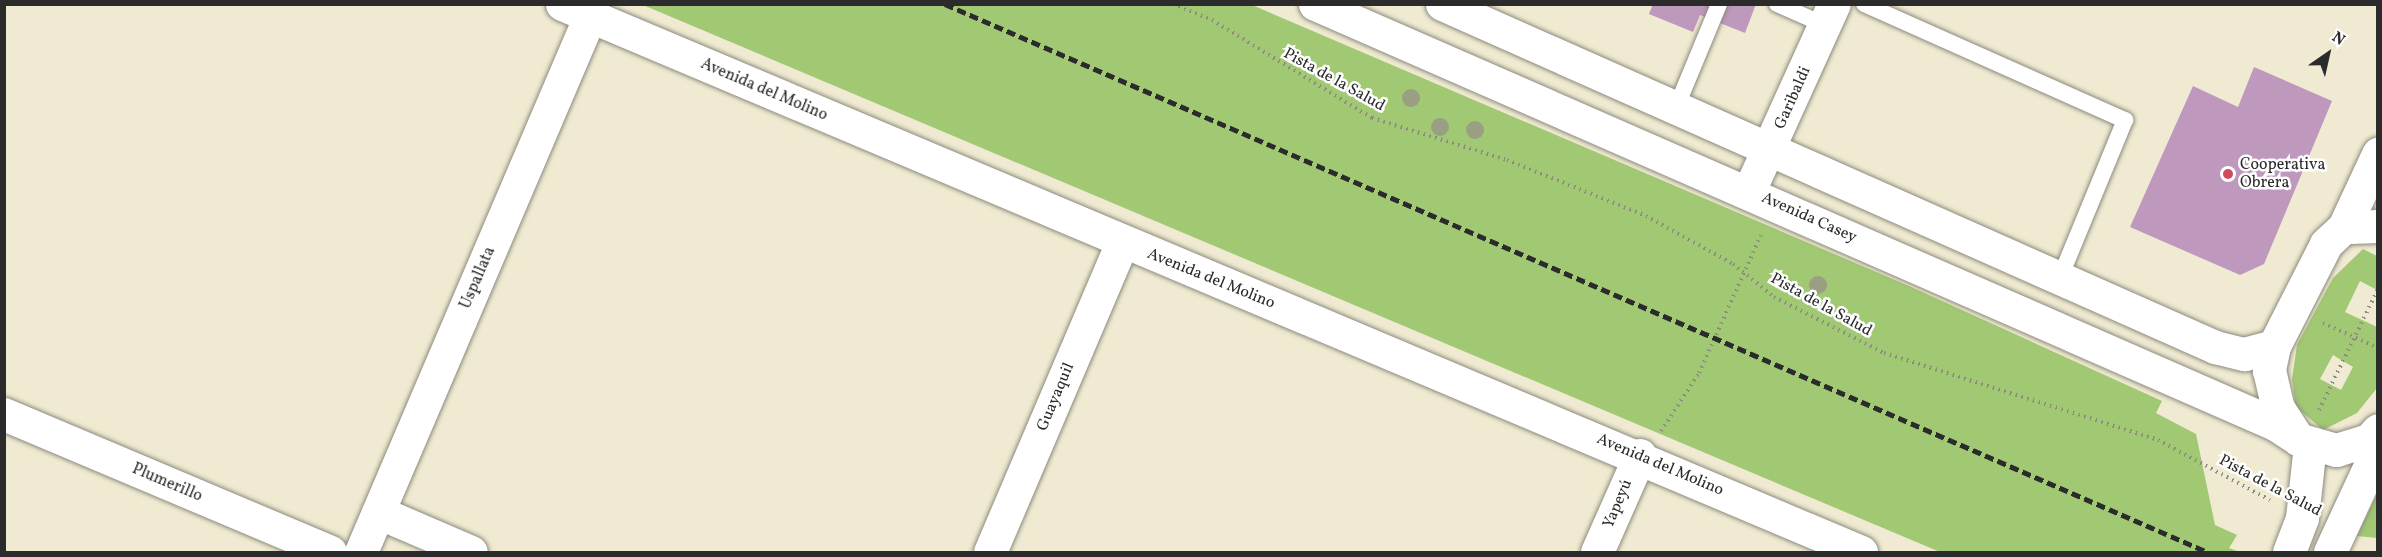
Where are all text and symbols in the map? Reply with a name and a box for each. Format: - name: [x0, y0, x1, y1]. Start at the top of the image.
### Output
- north arrow: [2298, 24, 2358, 84]
- text: N: [2327, 27, 2349, 51]
- street label: Pista de la Salud: [1280, 44, 1388, 116]
- street label: Avenida del Molino: [698, 55, 830, 125]
- street label: Garibaldi: [1771, 64, 1815, 132]
- place label: Cooperativa Obrera: [2240, 155, 2326, 193]
- marker: Cooperativa Obrera: [2221, 167, 2235, 181]
- street label: Avenida Casey: [1758, 188, 1860, 248]
- street label: Uspallata: [456, 244, 500, 312]
- street label: Avenida del Molino: [1144, 245, 1278, 313]
- street label: Pista de la Salud: [1767, 269, 1875, 341]
- street label: Guayaquil: [1033, 360, 1079, 434]
- street label: Avenida del Molino: [1594, 430, 1726, 500]
- street label: Pista de la Salud: [2216, 451, 2324, 521]
- street label: Plumerillo: [129, 460, 205, 506]
- street label: Yapeyú: [1599, 477, 1637, 531]

